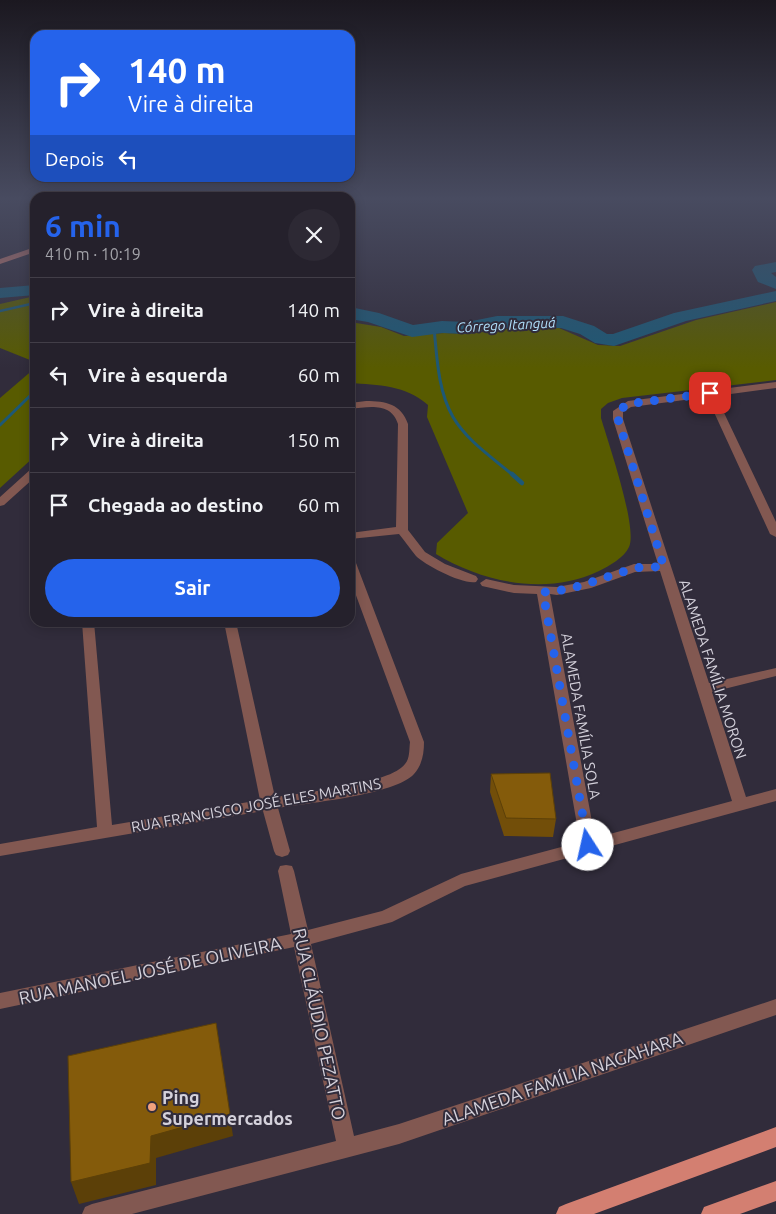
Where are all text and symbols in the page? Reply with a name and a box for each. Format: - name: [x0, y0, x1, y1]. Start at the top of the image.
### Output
- icon: right: [45, 50, 110, 115]
- text: 140 m: [128, 50, 226, 90]
- text: Vire à direita: [128, 91, 254, 116]
- icon: left: [114, 145, 142, 173]
- text: Depois: [45, 148, 104, 170]
- text: 6 min: [45, 209, 121, 243]
- button: close: [288, 209, 340, 261]
- text: 410 m · 10:19: [45, 245, 141, 263]
- icon: right: [45, 296, 73, 324]
- text: Vire à direita: [88, 299, 204, 321]
- text: 140 m: [287, 299, 340, 321]
- water label: Córrego Itanguá: [456, 314, 556, 336]
- icon: left: [45, 361, 73, 389]
- text: Vire à esquerda: [88, 364, 228, 386]
- text: 60 m: [298, 364, 340, 386]
- pin: [689, 372, 731, 414]
- icon: arrive: [696, 379, 724, 407]
- icon: right: [45, 426, 73, 454]
- text: Vire à direita: [88, 429, 204, 451]
- text: 150 m: [287, 429, 340, 451]
- icon: arrive: [45, 491, 73, 519]
- text: Chegada ao destino: [88, 494, 264, 516]
- text: 60 m: [298, 494, 340, 516]
- button: Sair: [45, 559, 340, 617]
- street label: ALAMEDA FAMÍLIA MORON: [676, 577, 750, 761]
- street label: ALAMEDA FAMÍLIA SOLA: [558, 632, 604, 801]
- street label: RUA FRANCISCO JOSÉ ELES MARTINS: [130, 775, 382, 835]
- position arrow: [561, 818, 613, 870]
- street label: RUA CLÁUDIO PEZATTO: [290, 926, 351, 1122]
- street label: RUA MANOEL JOSÉ DE OLIVEIRA: [17, 931, 283, 1008]
- street label: ALAMEDA FAMÍLIA NAGAHARA: [439, 1026, 685, 1129]
- place label: Ping Supermercados: [162, 1087, 293, 1128]
- marker: Ping Supermercados: [146, 1101, 158, 1113]

